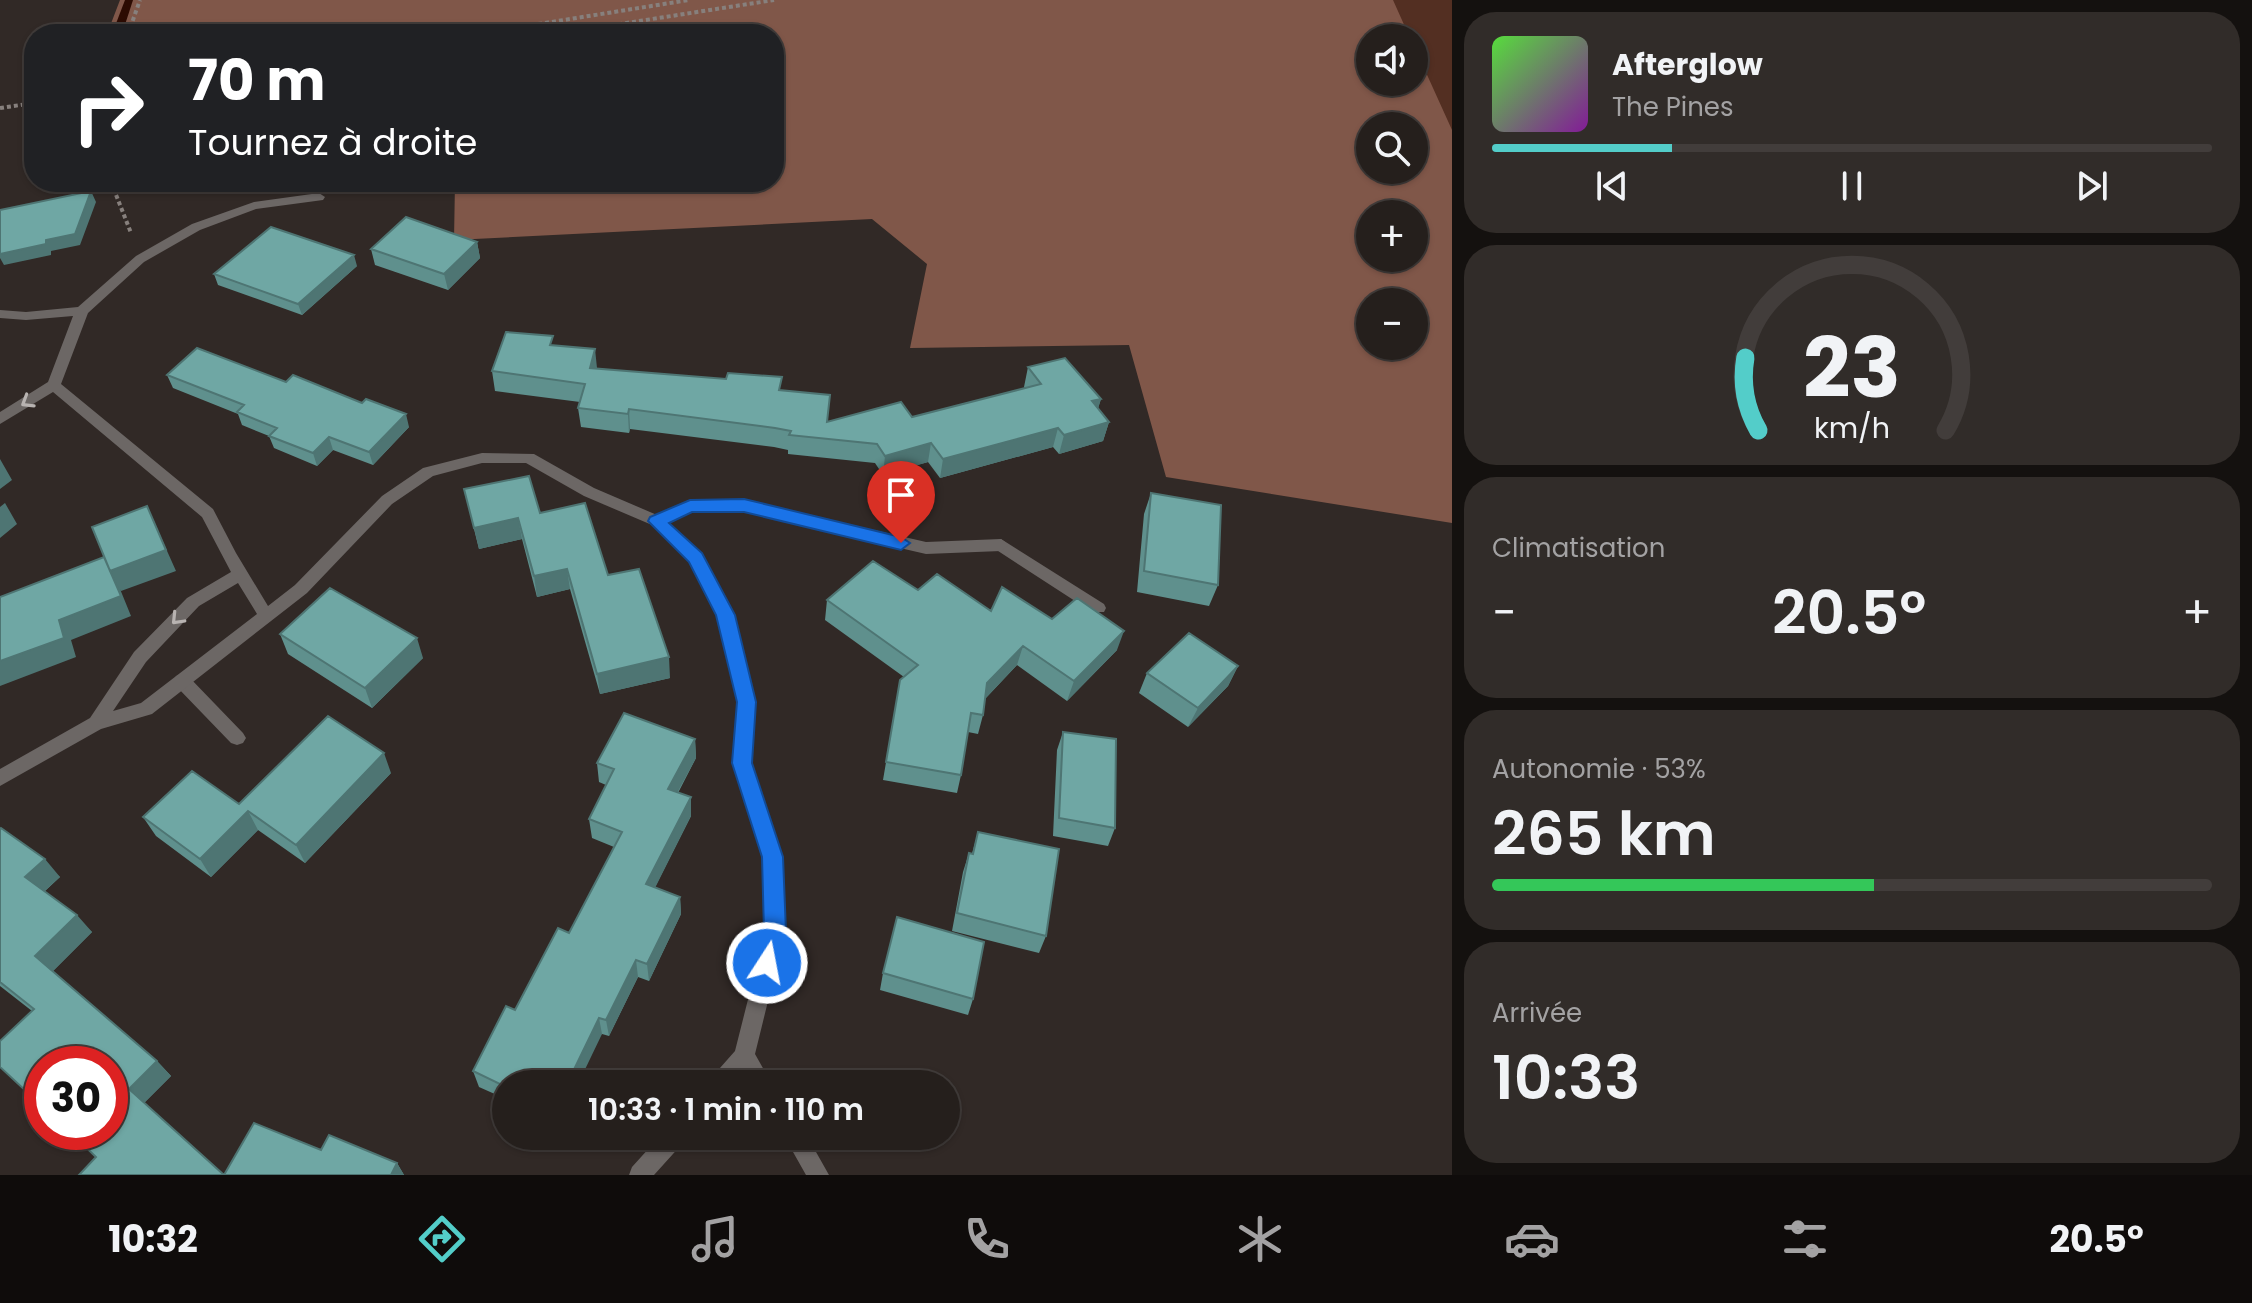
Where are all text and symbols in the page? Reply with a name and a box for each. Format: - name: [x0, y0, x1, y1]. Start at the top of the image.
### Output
- map controls: [1356, 24, 1428, 360]
- button: sound: [1356, 24, 1428, 96]
- text: 70 m: [188, 41, 326, 120]
- text: Afterglow: [1612, 43, 1763, 86]
- icon: right: [56, 56, 160, 160]
- text: The Pines: [1612, 89, 1734, 125]
- button: search: [1356, 112, 1428, 184]
- text: Tournez à droite: [188, 117, 477, 168]
- icon: previous: [1590, 164, 1634, 208]
- icon: pause: [1830, 164, 1874, 208]
- icon: next: [2070, 164, 2114, 208]
- button: +: [1356, 200, 1428, 272]
- button: −: [1356, 288, 1428, 360]
- text: 23: [1803, 309, 1901, 425]
- one-way arrow: [21, 393, 36, 408]
- text: km/h: [1814, 408, 1890, 448]
- pin: [867, 461, 935, 543]
- icon: arrive: [879, 473, 923, 517]
- text: Climatisation: [1492, 530, 1665, 566]
- text: 20.5°: [1772, 571, 1926, 655]
- text: −: [1492, 582, 1516, 643]
- text: +: [2182, 582, 2212, 643]
- one-way arrow: [172, 610, 186, 624]
- text: Autonomie · 53%: [1492, 751, 1706, 787]
- text: 265 km: [1492, 792, 1716, 876]
- position arrow: [725, 921, 809, 1005]
- text: Arrivée: [1492, 995, 1582, 1031]
- text: 10:33: [1492, 1036, 1640, 1120]
- speed limit sign: 30: [24, 1046, 128, 1150]
- text: 10:33 · 1 min · 110 m: [588, 1088, 864, 1131]
- icon: directions: [414, 1211, 470, 1267]
- icon: music: [687, 1211, 743, 1267]
- icon: phone: [959, 1211, 1015, 1267]
- icon: climate: [1232, 1211, 1288, 1267]
- icon: car: [1504, 1211, 1560, 1267]
- icon: filters: [1777, 1211, 1833, 1267]
- text: 10:32: [108, 1214, 198, 1265]
- text: 20.5°: [2049, 1214, 2144, 1265]

